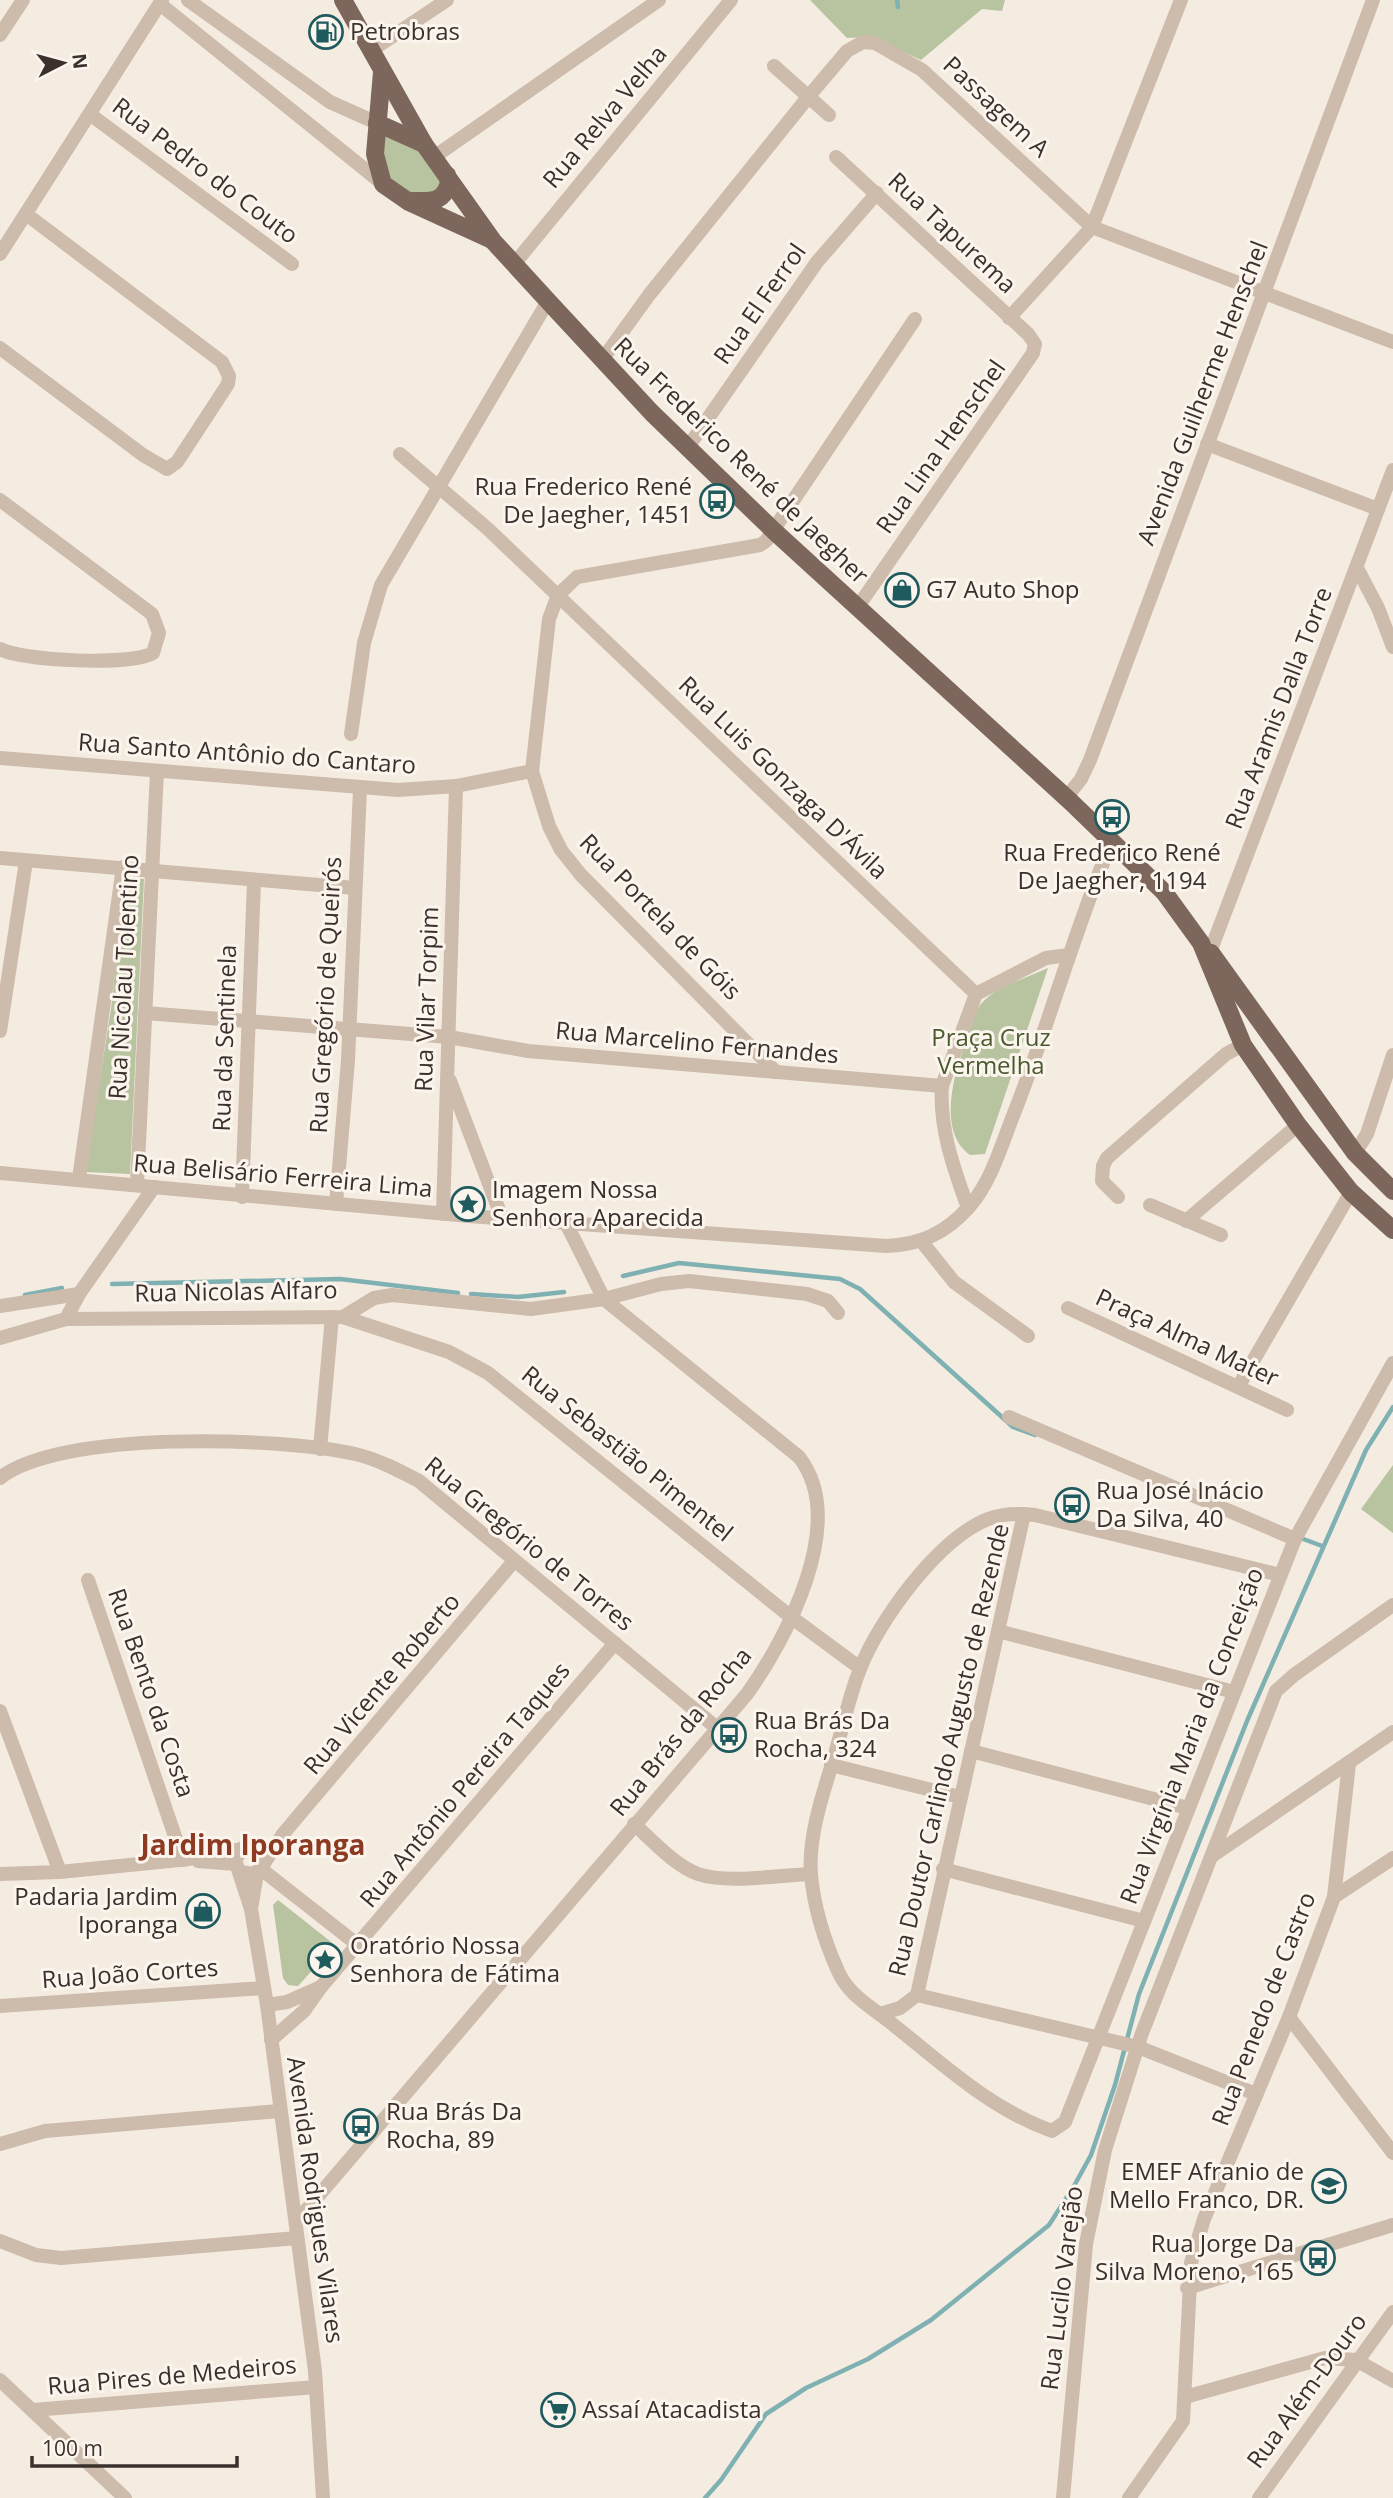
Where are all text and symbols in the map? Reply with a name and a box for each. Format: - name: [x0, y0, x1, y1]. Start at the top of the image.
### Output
- fuel station icon: Petrobras: [307, 13, 345, 51]
- place label: Petrobras: [350, 14, 460, 47]
- north arrow: [28, 28, 98, 98]
- street label: Rua Relva Velha: [534, 38, 673, 194]
- street label: Passagem A: [937, 48, 1058, 164]
- text: N: [66, 52, 94, 70]
- street label: Rua Pedro do Couto: [106, 89, 306, 251]
- street label: Rua Tapurema: [882, 164, 1024, 300]
- street label: Rua El Ferrol: [705, 236, 813, 370]
- street label: Avenida Guilherme Henschel: [1128, 236, 1275, 549]
- street label: Rua Frederico René de Jaegher: [607, 329, 877, 591]
- street label: Rua Lina Henschel: [867, 353, 1012, 540]
- place label: Rua Frederico René De Jaegher, 1451: [475, 469, 692, 530]
- bus stop icon: Rua Frederico René De Jaegher, 1451: [698, 482, 736, 520]
- shop icon: G7 Auto Shop: [883, 571, 921, 609]
- place label: G7 Auto Shop: [926, 572, 1080, 605]
- street label: Rua Aramis Dalla Torre: [1216, 582, 1339, 833]
- street label: Rua Luis Gonzaga D'Ávila: [672, 668, 896, 886]
- street label: Rua Santo Antônio do Cantaro: [77, 724, 417, 781]
- bus stop icon: Rua Frederico René De Jaegher, 1194: [1093, 798, 1131, 836]
- street label: Rua Portela de Góis: [573, 826, 749, 1006]
- place label: Rua Frederico René De Jaegher, 1194: [1003, 835, 1221, 896]
- street label: Rua Nicolau Tolentino: [100, 854, 145, 1100]
- street label: Rua Gregório de Queirós: [301, 856, 348, 1134]
- street label: Rua Vilar Torpim: [406, 906, 445, 1092]
- street label: Rua da Sentinela: [204, 944, 243, 1132]
- street label: Rua Marcelino Fernandes: [554, 1013, 840, 1070]
- park label: Praça Cruz Vermelha: [931, 1020, 1051, 1081]
- street label: Rua Belisário Ferreira Lima: [132, 1145, 434, 1204]
- place label: Imagem Nossa Senhora Aparecida: [492, 1172, 704, 1233]
- place icon: Imagem Nossa Senhora Aparecida: [449, 1185, 487, 1223]
- street label: Rua Nicolas Alfaro: [134, 1272, 338, 1309]
- street label: Praça Alma Mater: [1091, 1280, 1285, 1394]
- street label: Rua Sebastião Pimentel: [515, 1357, 740, 1548]
- street label: Rua Gregório de Torres: [418, 1448, 642, 1638]
- place label: Rua José Inácio Da Silva, 40: [1096, 1473, 1264, 1534]
- bus stop icon: Rua José Inácio Da Silva, 40: [1053, 1486, 1091, 1524]
- street label: Rua Doutor Carlindo Augusto de Rezende: [879, 1520, 1016, 1979]
- street label: Rua Virgínia Maria da Conceição: [1111, 1562, 1270, 1908]
- street label: Rua Bento da Costa: [101, 1584, 204, 1801]
- street label: Rua Vicente Roberto: [295, 1585, 467, 1781]
- street label: Rua Brás da Rocha: [601, 1640, 758, 1822]
- street label: Rua Antônio Pereira Taques: [351, 1654, 576, 1914]
- place label: Rua Brás Da Rocha, 324: [754, 1703, 890, 1764]
- bus stop icon: Rua Brás Da Rocha, 324: [710, 1716, 748, 1754]
- district label: Jardim Iporanga: [137, 1825, 366, 1863]
- place label: Padaria Jardim Iporanga: [14, 1879, 178, 1940]
- street label: Rua Penedo de Castro: [1203, 1887, 1322, 2130]
- shop icon: Padaria Jardim Iporanga: [184, 1892, 222, 1930]
- place label: Oratório Nossa Senhora de Fátima: [350, 1928, 560, 1989]
- place icon: Oratório Nossa Senhora de Fátima: [306, 1941, 344, 1979]
- street label: Rua João Cortes: [41, 1950, 219, 1995]
- street label: Avenida Rodrigues Vilares: [280, 2054, 353, 2345]
- place label: Rua Brás Da Rocha, 89: [386, 2094, 522, 2155]
- bus stop icon: Rua Brás Da Rocha, 89: [342, 2107, 380, 2145]
- place label: EMEF Afranio de Mello Franco, DR.: [1109, 2154, 1304, 2215]
- school or university icon: EMEF Afranio de Mello Franco, DR.: [1310, 2167, 1348, 2205]
- street label: Rua Lucilo Varejão: [1032, 2184, 1089, 2392]
- place label: Rua Jorge Da Silva Moreno, 165: [1095, 2226, 1294, 2287]
- bus stop icon: Rua Jorge Da Silva Moreno, 165: [1299, 2239, 1337, 2277]
- street label: Rua Além-Douro: [1238, 2306, 1373, 2474]
- street label: Rua Pires de Medeiros: [46, 2347, 298, 2402]
- supermarket icon: Assaí Atacadista: [539, 2391, 577, 2429]
- place label: Assaí Atacadista: [582, 2392, 762, 2425]
- scale bar: [32, 2424, 236, 2468]
- text: 100 m: [42, 2434, 103, 2462]

